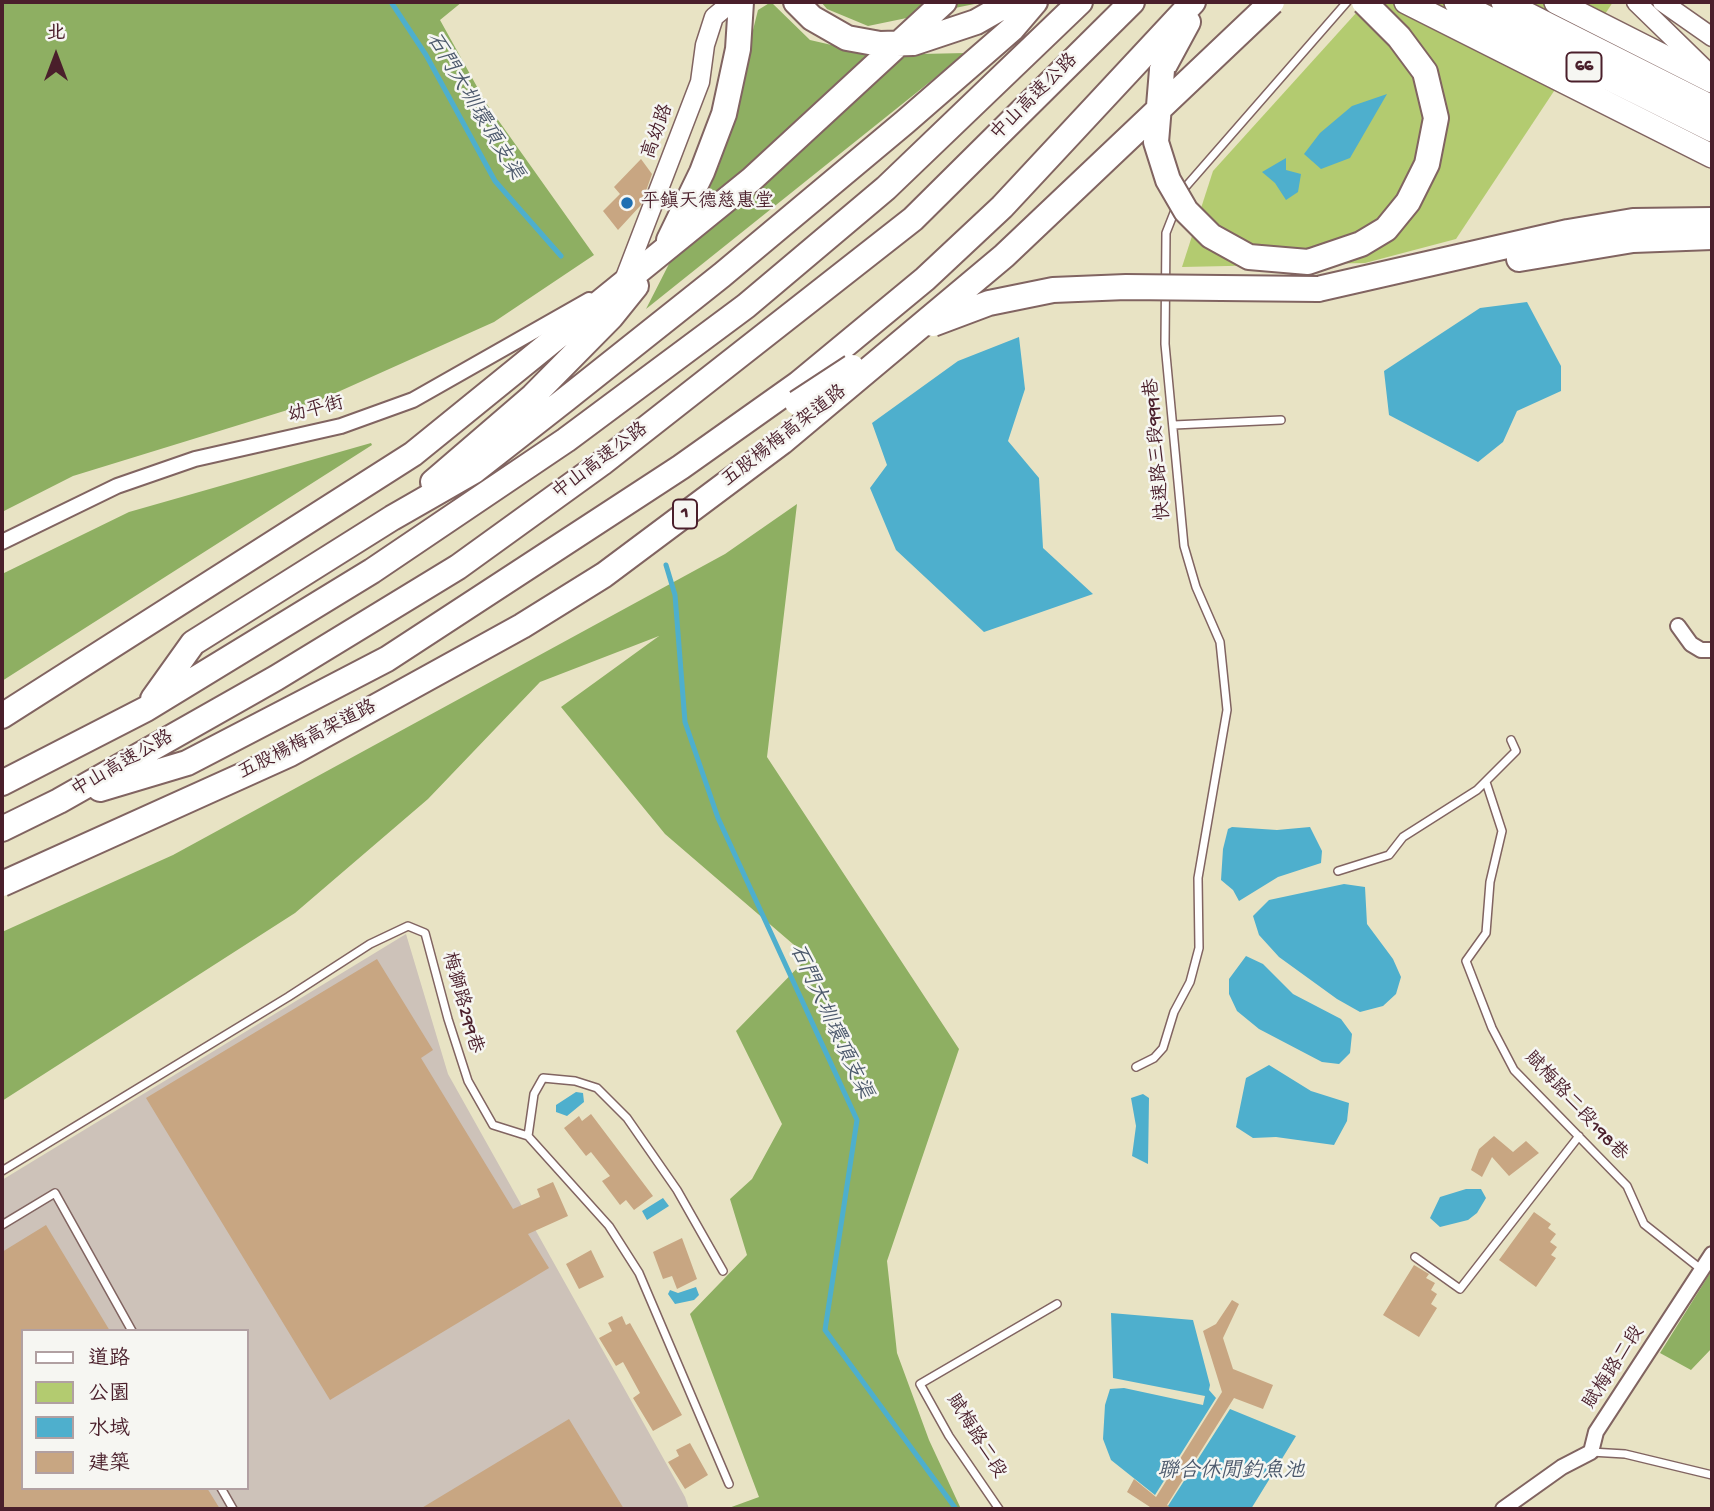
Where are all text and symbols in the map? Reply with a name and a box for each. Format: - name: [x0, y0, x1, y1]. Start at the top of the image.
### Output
- north arrow: [21, 21, 91, 91]
- text: 北: [46, 23, 66, 46]
- water label: 石門大圳環頂支渠: [419, 29, 527, 185]
- street label: 中山高速公路: [987, 50, 1083, 146]
- road number: 66: [1566, 52, 1602, 82]
- street label: 高幼路: [639, 101, 679, 163]
- place label: 平鎮天德慈惠堂: [641, 192, 774, 214]
- marker: 平鎮天德慈惠堂: [619, 195, 635, 211]
- street label: 快速路三段999巷: [1141, 377, 1177, 521]
- street label: 五股楊梅高架道路: [718, 381, 852, 493]
- street label: 幼平街: [286, 393, 346, 429]
- street label: 中山高速公路: [549, 419, 653, 505]
- road number: 1: [673, 500, 697, 528]
- street label: 五股楊梅高架道路: [235, 696, 381, 786]
- street label: 中山高速公路: [68, 727, 178, 803]
- water label: 石門大圳環頂支渠: [782, 941, 876, 1103]
- street label: 梅獅路299巷: [436, 950, 486, 1056]
- street label: 賦梅路二段198巷: [1518, 1047, 1632, 1167]
- street label: 賦梅路二段: [1580, 1322, 1650, 1414]
- legend: [21, 1329, 248, 1490]
- text: 道路: [88, 1348, 130, 1373]
- text: 公園: [88, 1383, 130, 1408]
- street label: 賦梅路二段: [940, 1391, 1010, 1483]
- text: 水域: [88, 1418, 130, 1443]
- text: 建築: [88, 1453, 130, 1478]
- water label: 聯合休閒釣魚池: [1158, 1460, 1304, 1486]

